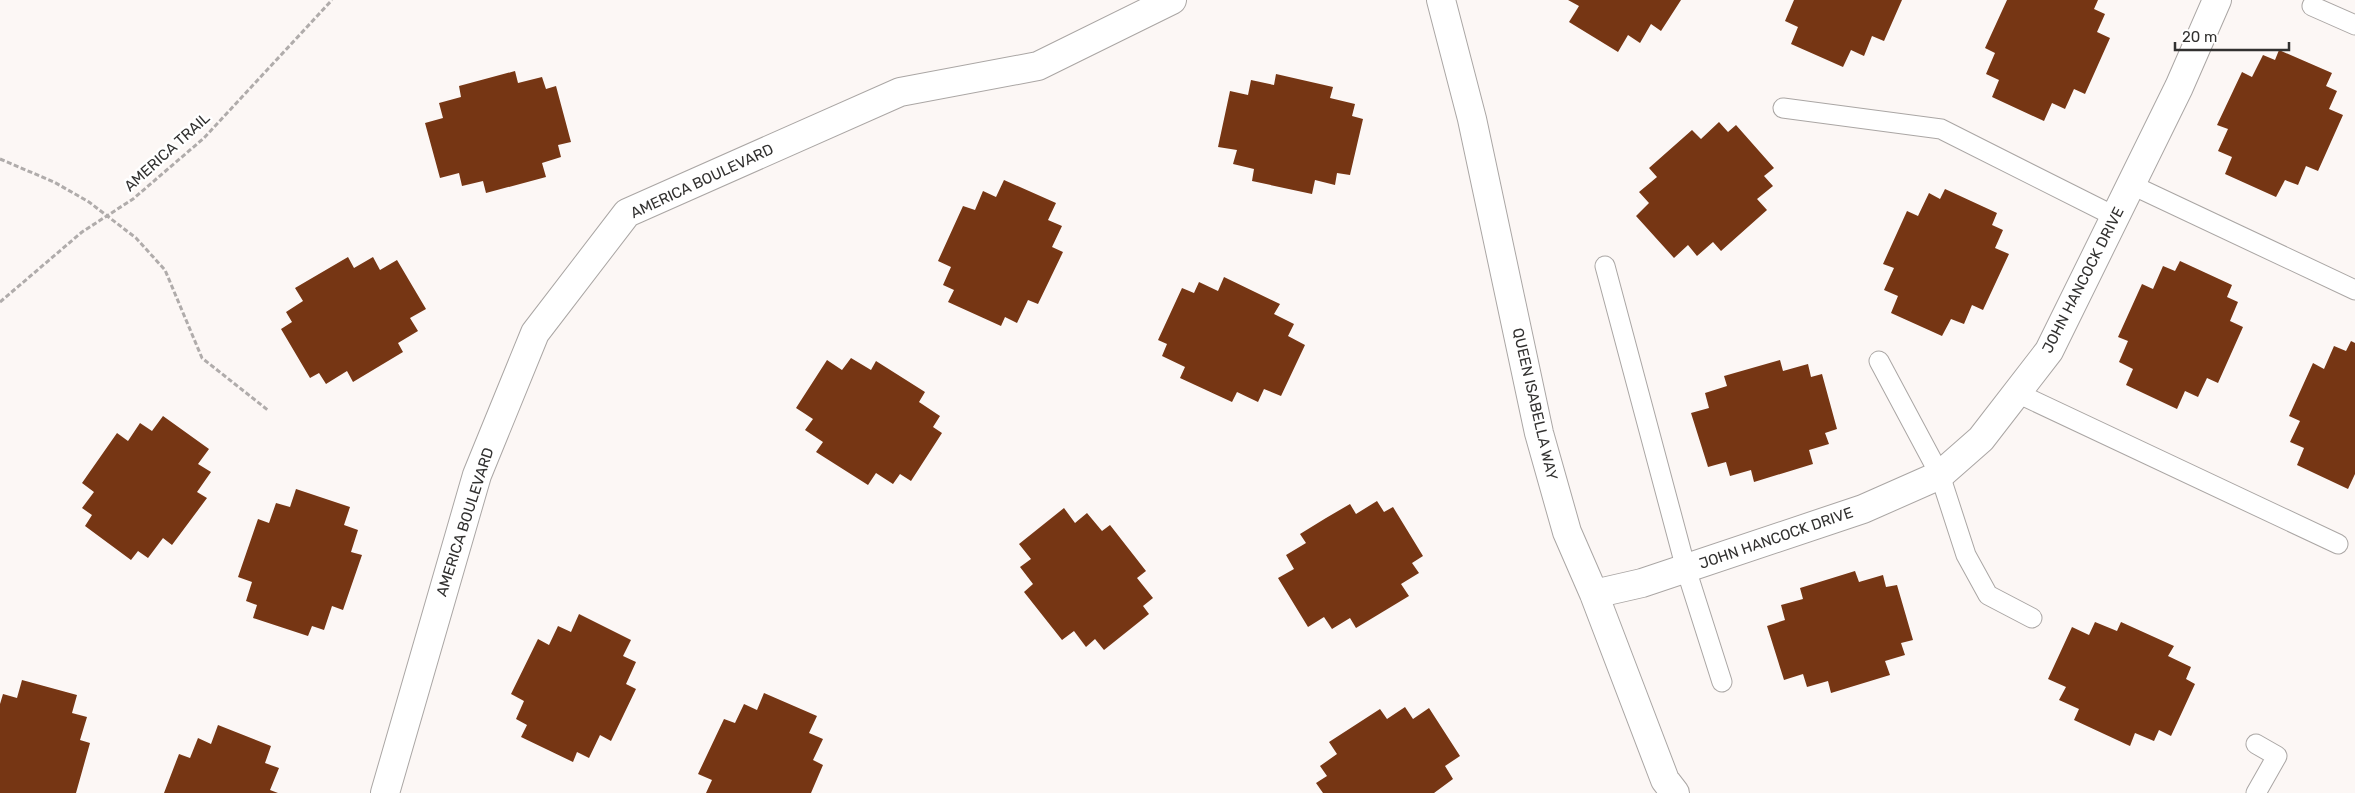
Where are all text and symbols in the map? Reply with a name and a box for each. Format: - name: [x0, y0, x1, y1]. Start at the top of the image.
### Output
- scale bar: [2175, 20, 2289, 52]
- text: 20 m: [2182, 28, 2217, 46]
- street label: AMERICA TRAIL: [121, 109, 214, 195]
- street label: AMERICA BOULEVARD: [628, 140, 776, 222]
- street label: JOHN HANCOCK DRIVE: [2038, 204, 2128, 356]
- street label: QUEEN ISABELLA WAY: [1509, 326, 1561, 482]
- street label: AMERICA BOULEVARD: [432, 445, 498, 599]
- street label: JOHN HANCOCK DRIVE: [1697, 503, 1855, 573]

